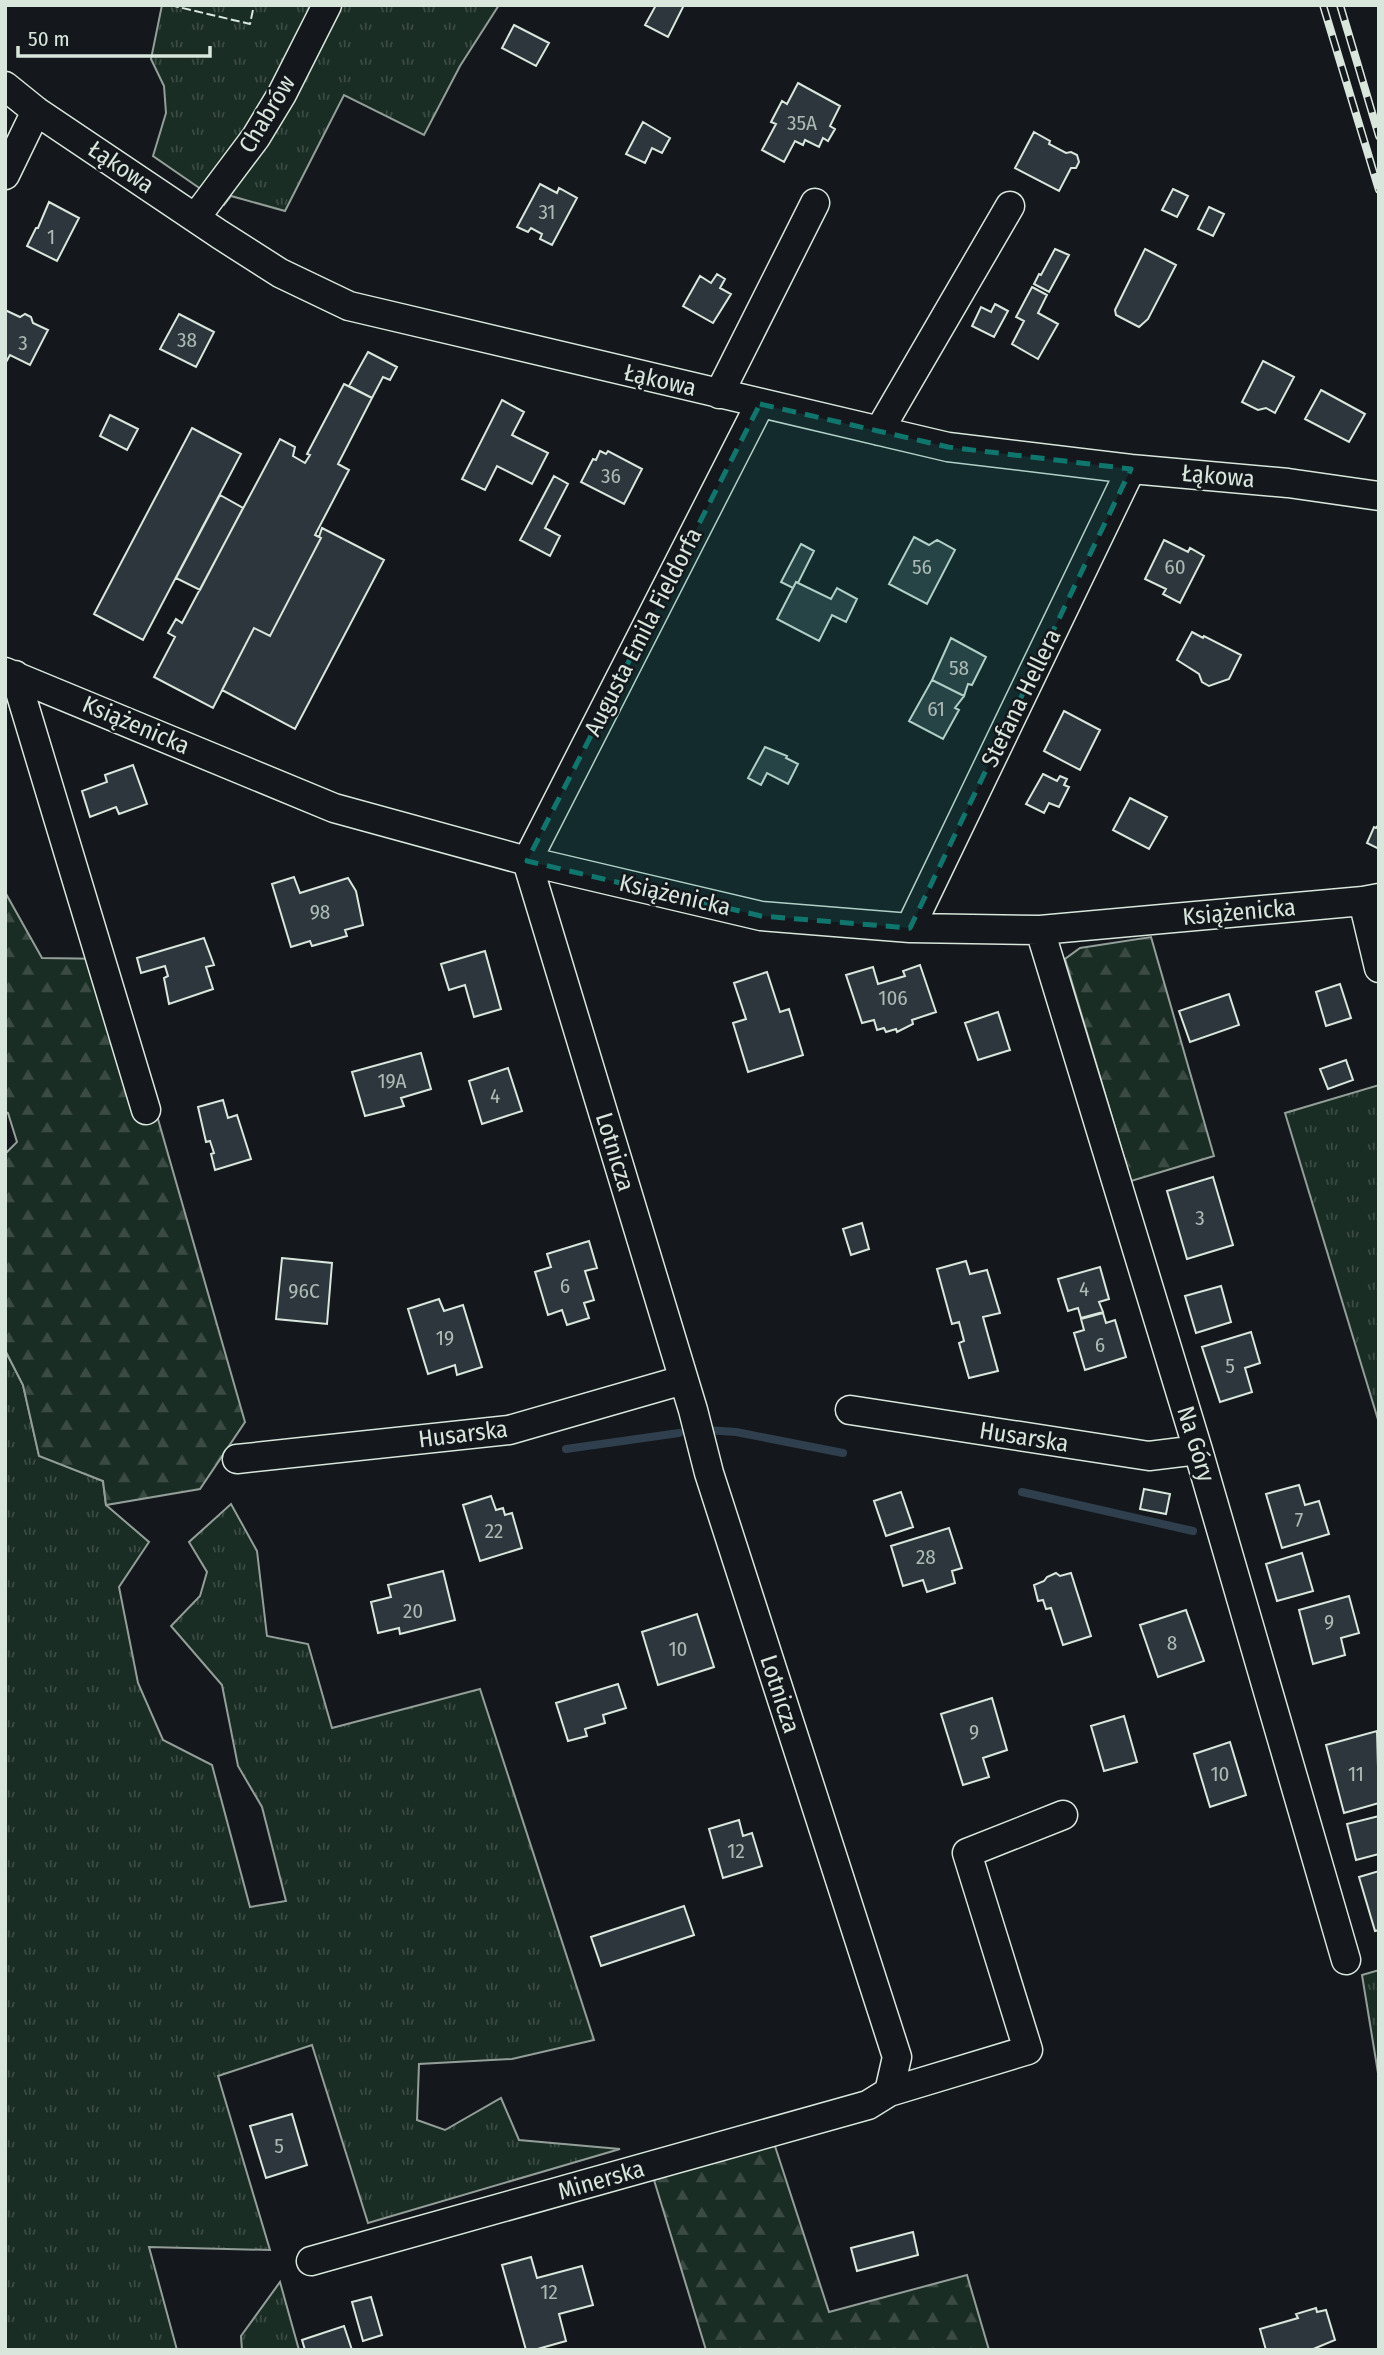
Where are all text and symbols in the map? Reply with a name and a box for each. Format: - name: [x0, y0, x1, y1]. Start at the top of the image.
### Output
- scale bar: [18, 14, 210, 58]
- text: 50 m: [28, 26, 70, 52]
- street label: Chabrów: [233, 70, 301, 158]
- house number: 35A: [787, 110, 817, 136]
- street label: Łąkowa: [83, 135, 159, 199]
- house number: 31: [538, 199, 556, 225]
- house number: 1: [47, 224, 55, 250]
- house number: 38: [177, 327, 197, 353]
- house number: 3: [18, 330, 28, 356]
- street label: Łąkowa: [621, 358, 699, 402]
- street label: Łąkowa: [1180, 459, 1256, 493]
- house number: 36: [601, 463, 621, 489]
- street label: Augusta Emila Fieldorfa: [578, 523, 708, 741]
- house number: 56: [912, 554, 932, 580]
- house number: 60: [1164, 554, 1186, 580]
- street label: Stefana Hellera: [976, 624, 1066, 772]
- house number: 58: [949, 655, 969, 681]
- street label: Książenicka: [78, 690, 194, 760]
- house number: 61: [927, 696, 945, 722]
- street label: Książenicka: [617, 869, 733, 921]
- street label: Książenicka: [1181, 893, 1297, 931]
- house number: 98: [310, 899, 330, 925]
- house number: 106: [878, 985, 908, 1011]
- house number: 19A: [377, 1068, 407, 1094]
- house number: 4: [490, 1083, 500, 1109]
- street label: Lotnicza: [590, 1109, 640, 1195]
- house number: 3: [1195, 1205, 1205, 1231]
- house number: 6: [560, 1273, 570, 1299]
- house number: 4: [1079, 1276, 1089, 1302]
- house number: 96C: [288, 1278, 320, 1304]
- house number: 19: [436, 1325, 454, 1351]
- house number: 6: [1095, 1332, 1105, 1358]
- house number: 5: [1225, 1353, 1235, 1379]
- street label: Na Góry: [1171, 1403, 1221, 1485]
- street label: Husarska: [417, 1415, 509, 1453]
- street label: Husarska: [977, 1416, 1071, 1458]
- house number: 7: [1295, 1507, 1303, 1533]
- house number: 22: [485, 1518, 503, 1544]
- house number: 28: [916, 1544, 936, 1570]
- house number: 20: [403, 1598, 423, 1624]
- house number: 9: [1324, 1609, 1334, 1635]
- house number: 8: [1167, 1630, 1177, 1656]
- house number: 10: [668, 1636, 688, 1662]
- street label: Lotnicza: [754, 1651, 806, 1737]
- house number: 9: [969, 1719, 979, 1745]
- house number: 10: [1210, 1761, 1230, 1787]
- house number: 11: [1348, 1761, 1364, 1787]
- house number: 12: [727, 1838, 745, 1864]
- house number: 5: [274, 2133, 284, 2159]
- street label: Minerska: [555, 2154, 647, 2206]
- house number: 12: [540, 2279, 558, 2305]

